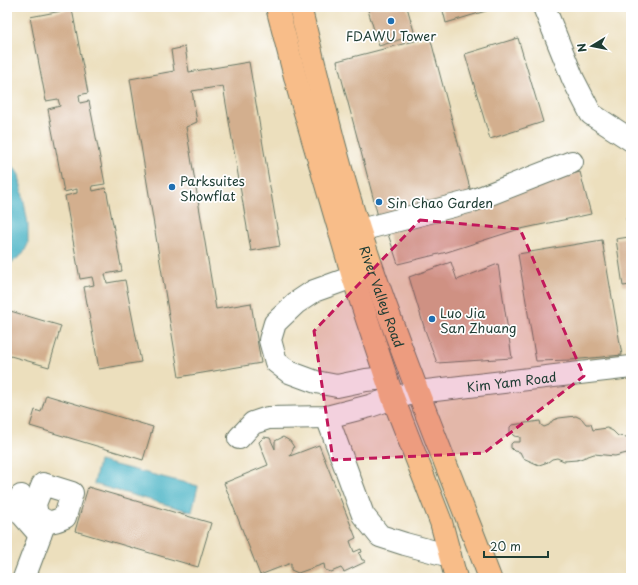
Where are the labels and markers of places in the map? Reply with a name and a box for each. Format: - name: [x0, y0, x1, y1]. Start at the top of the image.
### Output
- marker: FDAWU Tower: [386, 16, 396, 26]
- place label: FDAWU Tower: [346, 26, 437, 45]
- place label: Parksuites Showflat: [180, 171, 245, 205]
- marker: Parksuites Showflat: [167, 182, 177, 192]
- place label: Sin Chao Garden: [387, 193, 493, 212]
- marker: Sin Chao Garden: [374, 197, 384, 207]
- place label: Luo Jia San Zhuang: [440, 303, 517, 337]
- marker: Luo Jia San Zhuang: [427, 314, 437, 324]

